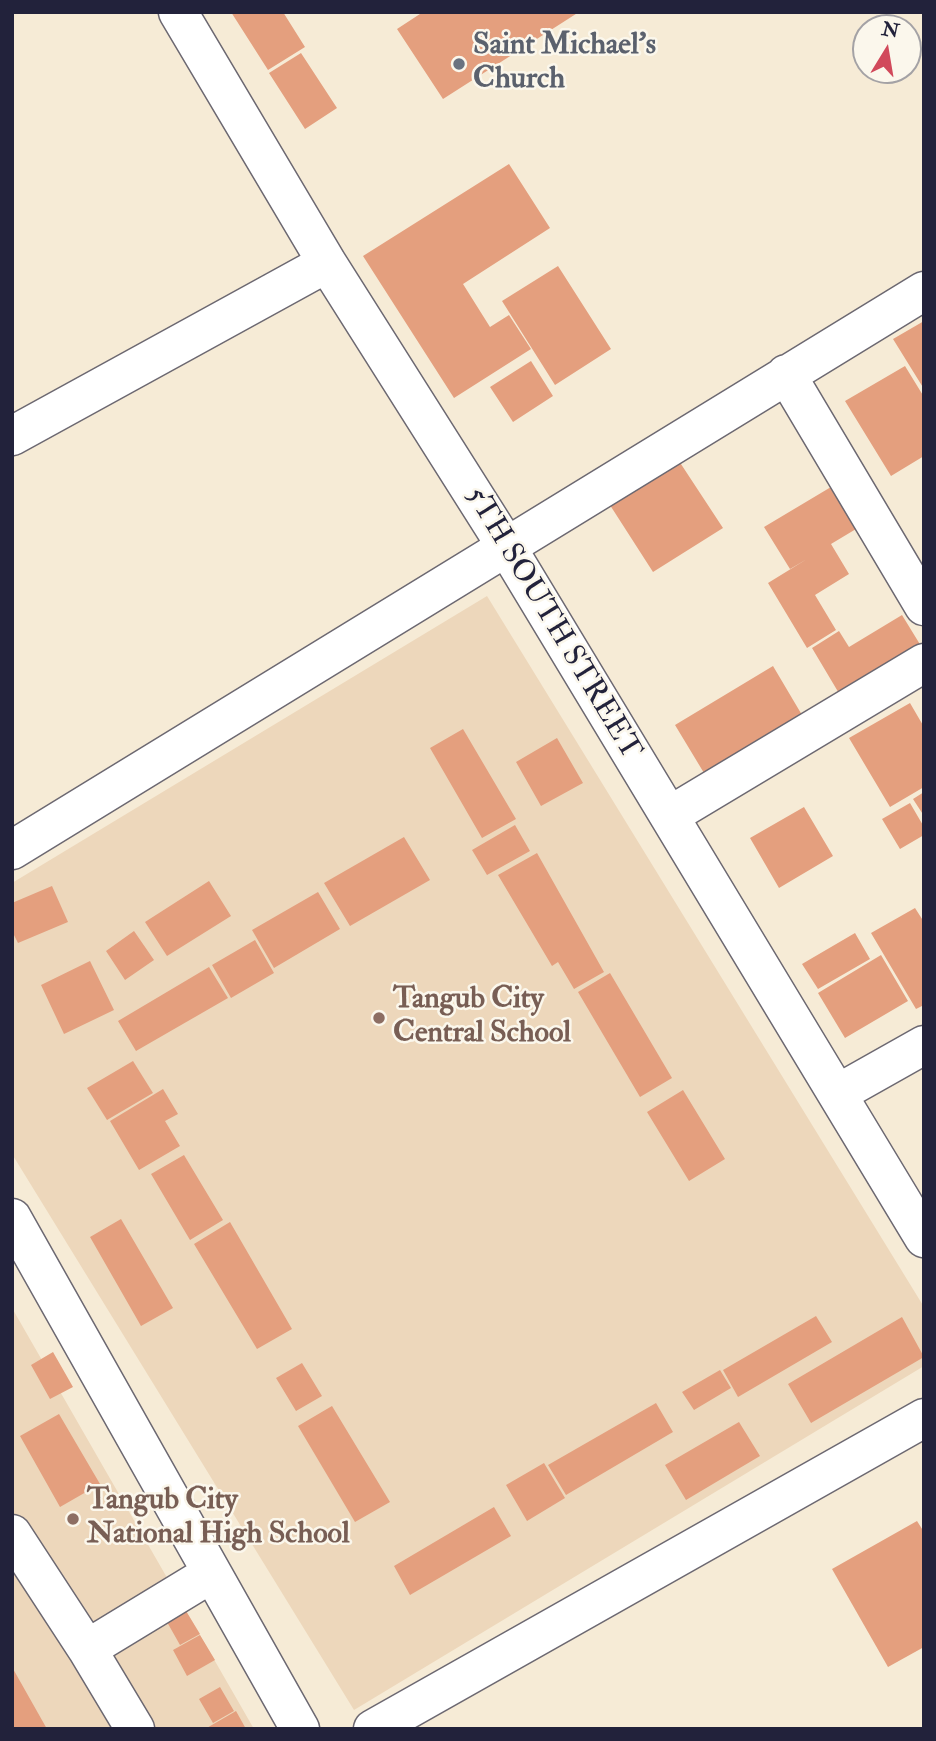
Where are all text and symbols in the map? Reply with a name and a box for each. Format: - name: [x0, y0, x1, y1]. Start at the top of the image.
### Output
- north arrow: [852, 14, 922, 84]
- text: N: [880, 17, 901, 44]
- place label: Saint Michael's Church: [473, 29, 656, 100]
- marker: Saint Michael's Church: [451, 56, 467, 72]
- street label: 5TH SOUTH STREET: [456, 481, 648, 767]
- place label: Tangub City Central School: [393, 983, 571, 1054]
- marker: Tangub City Central School: [371, 1010, 387, 1026]
- place label: Tangub City National High School: [87, 1484, 350, 1554]
- marker: Tangub City National High School: [65, 1511, 81, 1527]

